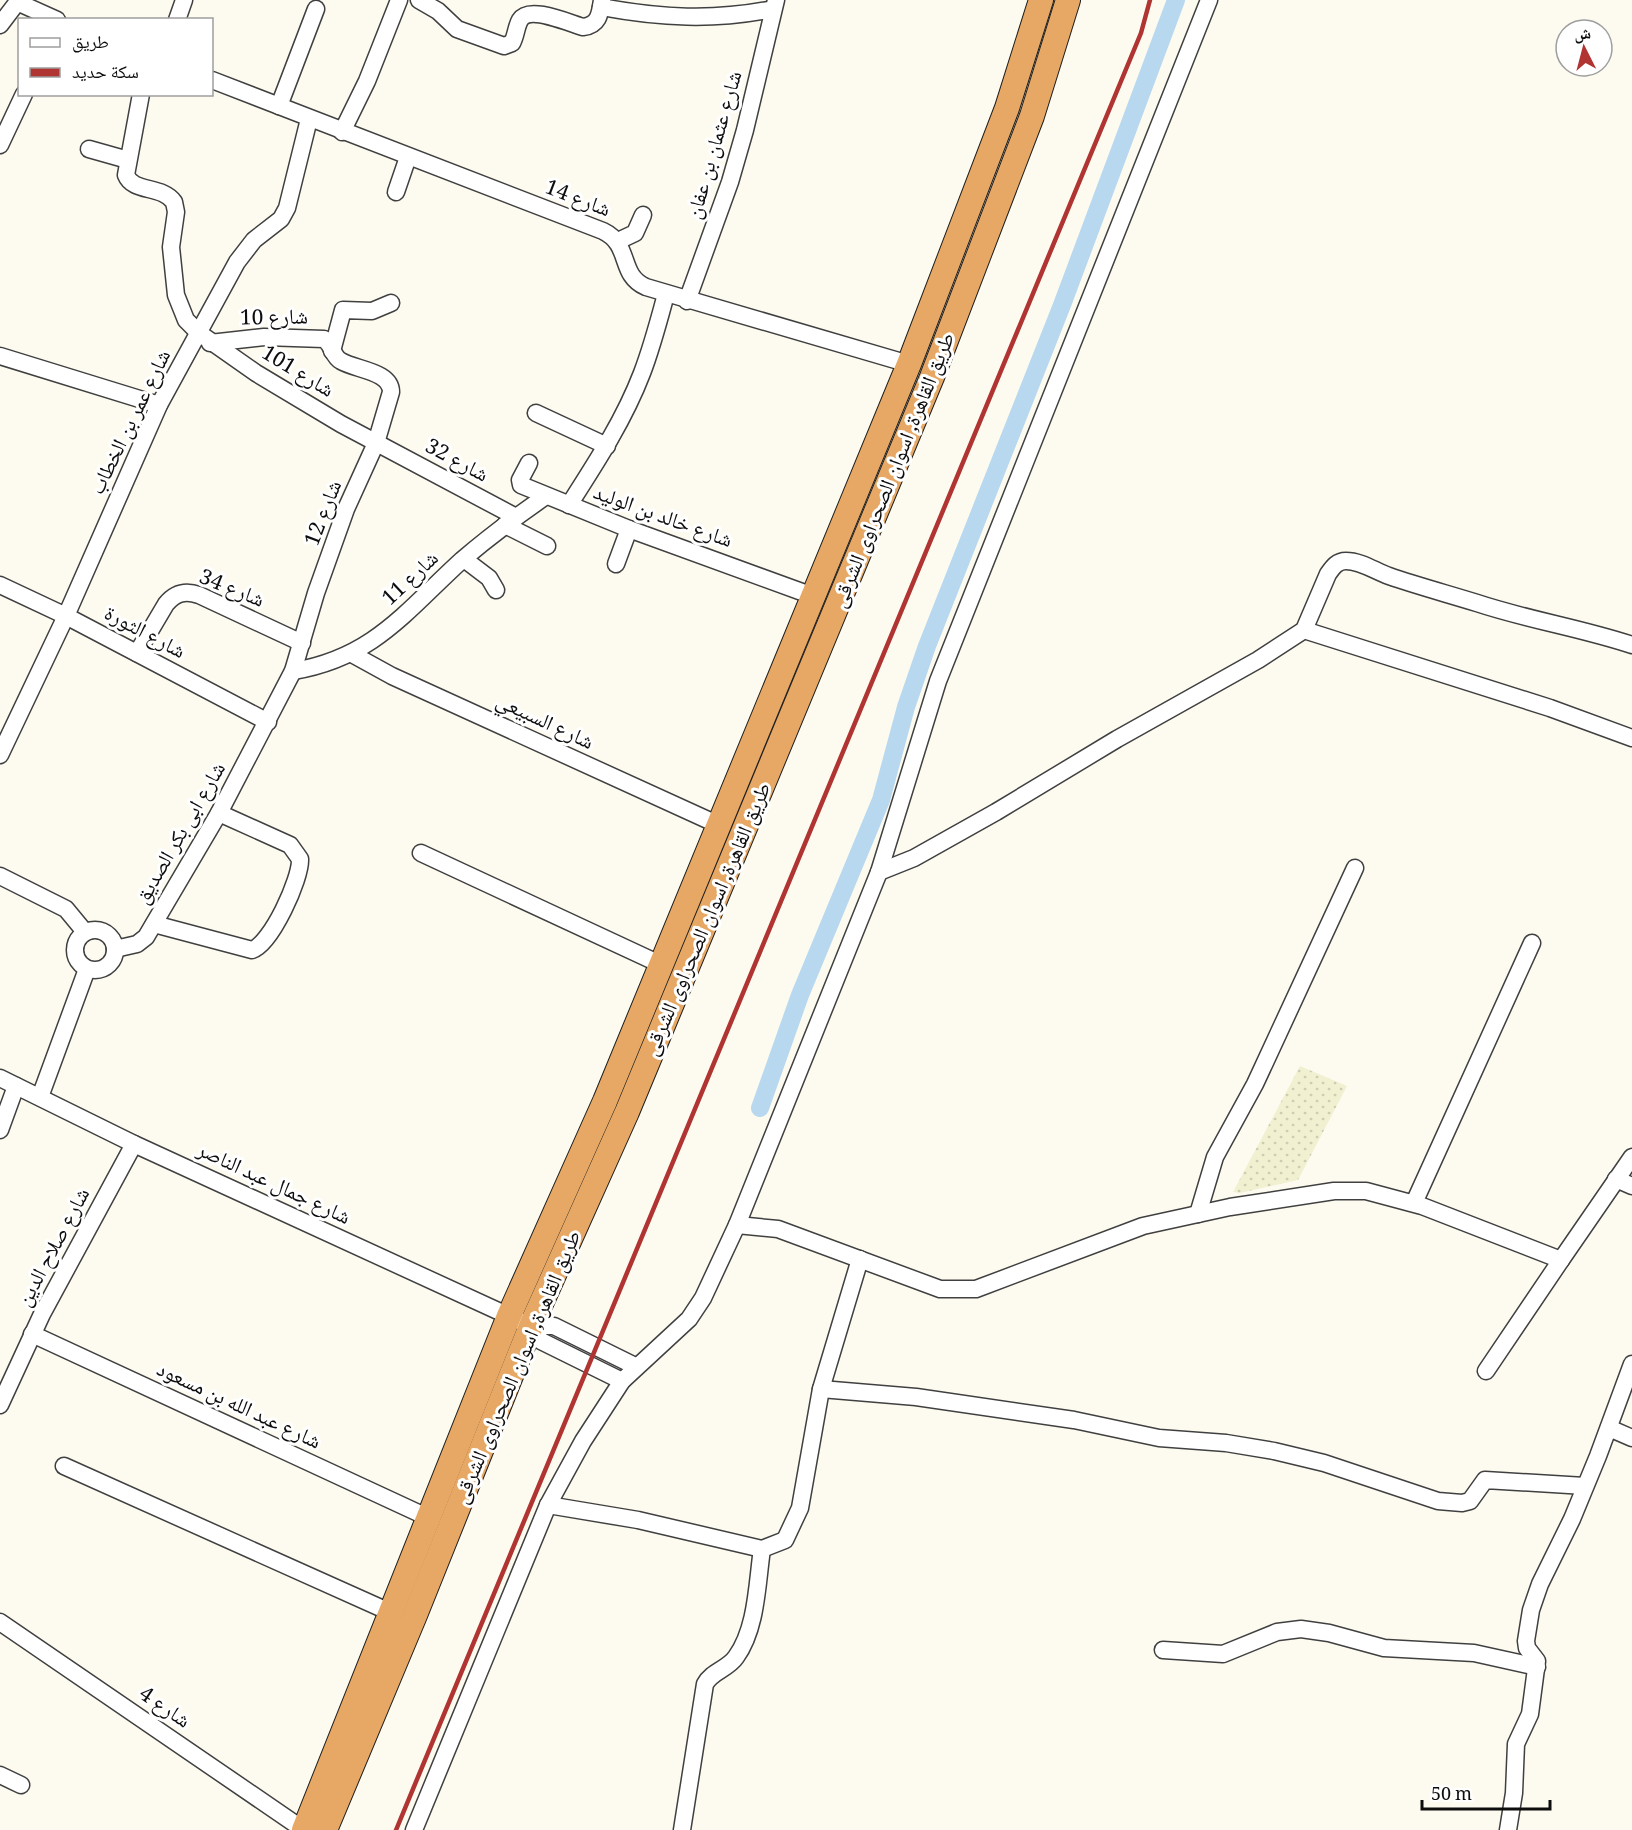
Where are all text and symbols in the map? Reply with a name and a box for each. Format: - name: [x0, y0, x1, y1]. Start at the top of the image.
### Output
- legend: [18, 18, 213, 96]
- north arrow: [1554, 18, 1614, 78]
- text: ش: [1573, 21, 1593, 50]
- text: طريق: [72, 29, 109, 59]
- text: سكة حديد: [72, 59, 139, 89]
- street label: شارع عثمان بن عفان: [679, 67, 754, 224]
- street label: شارع 14: [539, 172, 615, 229]
- street label: شارع 10: [240, 301, 308, 338]
- street label: طريق القاهرة, اسوان الصحراوى الشرقى: [824, 328, 967, 614]
- street label: شارع 101: [254, 338, 340, 409]
- street label: شارع عمر بن الخطاب: [82, 344, 183, 502]
- street label: شارع 32: [418, 431, 494, 494]
- street label: شارع 12: [297, 476, 354, 552]
- street label: شارع خالد بن الوليد: [587, 477, 737, 560]
- street label: شارع 11: [375, 544, 449, 616]
- street label: شارع 34: [193, 561, 269, 619]
- street label: شارع الثورة: [97, 598, 191, 670]
- street label: شارع السبيعي: [489, 685, 599, 761]
- street label: شارع ابى بكر الصديق: [127, 756, 237, 912]
- street label: طريق القاهرة, اسوان الصحراوى الشرقى: [636, 778, 783, 1062]
- street label: شارع جمال عبد الناصر: [189, 1134, 356, 1236]
- street label: شارع صلاح الدين: [9, 1182, 101, 1314]
- street label: طريق القاهرة, اسوان الصحراوى الشرقى: [446, 1226, 593, 1510]
- street label: شارع عبد الله بن مسعود: [150, 1354, 326, 1461]
- street label: شارع 4: [130, 1679, 197, 1739]
- scale bar: [1422, 1773, 1550, 1811]
- text: 50 m: [1431, 1781, 1472, 1811]

